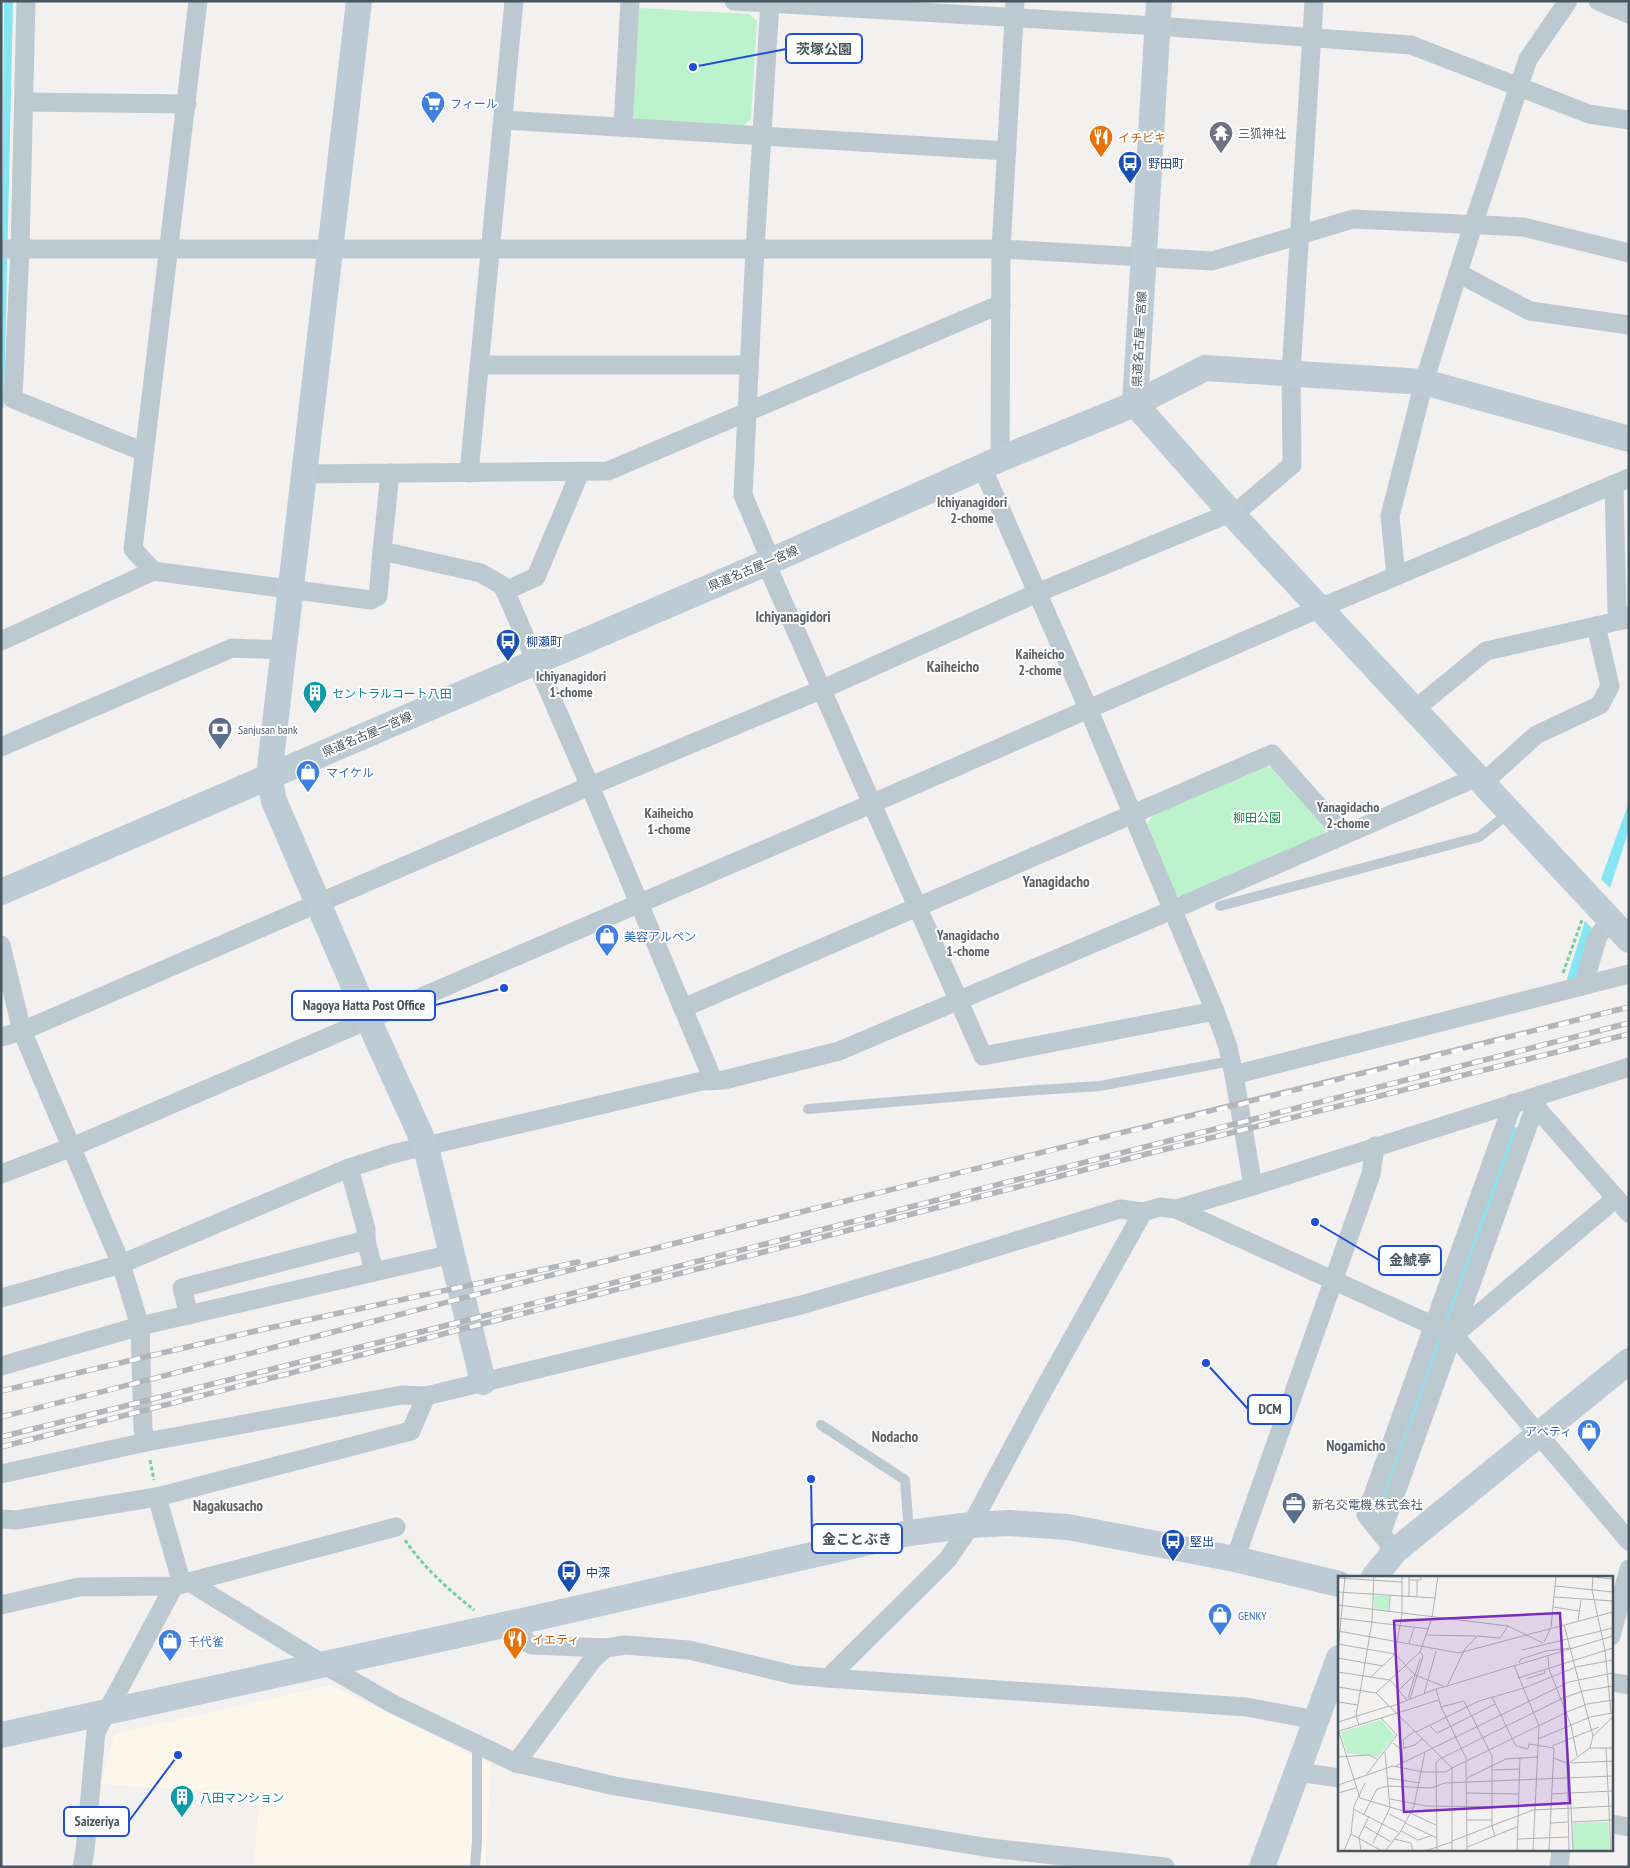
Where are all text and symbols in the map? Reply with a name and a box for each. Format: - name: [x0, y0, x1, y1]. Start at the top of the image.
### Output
- callout: 茨塚公園: [786, 34, 862, 63]
- text: 茨塚公園: [796, 40, 852, 58]
- supermarket icon: フィール: [420, 90, 446, 124]
- place label: フィール: [450, 96, 498, 111]
- temple icon: 三狐神社: [1208, 120, 1234, 154]
- restaurant icon: イチビキ: [1088, 124, 1114, 158]
- place label: 三狐神社: [1238, 126, 1286, 141]
- place label: イチビキ: [1118, 130, 1166, 145]
- bus stop icon: 野田町: [1117, 150, 1143, 184]
- place label: 野田町: [1148, 156, 1184, 171]
- street label: 県道名古屋一宮線: [1129, 291, 1149, 387]
- district label: Ichiyanagidori 2-chome: [937, 493, 1007, 527]
- street label: 県道名古屋一宮線: [706, 542, 800, 594]
- district label: Ichiyanagidori: [755, 607, 831, 626]
- bus stop icon: 柳瀬町: [495, 628, 521, 662]
- place label: 柳瀬町: [526, 634, 562, 649]
- district label: Kaiheicho 2-chome: [1016, 645, 1064, 679]
- district label: Kaiheicho: [927, 657, 979, 676]
- district label: Ichiyanagidori 1-chome: [536, 667, 606, 701]
- building icon: セントラルコート八田: [302, 680, 328, 714]
- place label: セントラルコート八田: [332, 686, 452, 701]
- street label: 県道名古屋一宮線: [320, 708, 414, 760]
- bank icon: Sanjusan bank: [207, 716, 233, 750]
- place label: Sanjusan bank: [238, 722, 298, 737]
- shop icon: マイケル: [295, 759, 321, 793]
- place label: マイケル: [326, 765, 374, 780]
- district label: Yanagidacho 2-chome: [1316, 798, 1379, 832]
- district label: Kaiheicho 1-chome: [645, 804, 693, 838]
- park label: 柳田公園: [1233, 810, 1281, 825]
- district label: Yanagidacho: [1021, 872, 1090, 891]
- shop icon: 美容アルペン: [594, 923, 620, 957]
- district label: Yanagidacho 1-chome: [936, 926, 999, 960]
- place label: 美容アルペン: [624, 929, 696, 944]
- callout: Nagoya Hatta Post Office: [292, 991, 435, 1020]
- text: Nagoya Hatta Post Office: [303, 996, 425, 1014]
- callout: 金鯱亭: [1379, 1246, 1441, 1275]
- text: 金鯱亭: [1389, 1251, 1431, 1269]
- callout: DCM: [1248, 1395, 1291, 1424]
- text: DCM: [1258, 1400, 1282, 1418]
- shop icon: アペティ: [1576, 1418, 1602, 1452]
- place label: アペティ: [1525, 1424, 1572, 1439]
- district label: Nodacho: [872, 1427, 918, 1446]
- district label: Nogamicho: [1326, 1436, 1386, 1455]
- office icon: 新名交電機 株式会社: [1281, 1491, 1307, 1525]
- district label: Nagakusacho: [193, 1496, 263, 1515]
- place label: 新名交電機 株式会社: [1312, 1497, 1423, 1512]
- callout: 金ことぶき: [812, 1524, 902, 1553]
- bus stop icon: 堅出: [1160, 1528, 1186, 1562]
- text: 金ことぶき: [822, 1530, 892, 1548]
- place label: 堅出: [1190, 1534, 1214, 1549]
- bus stop icon: 中深: [556, 1559, 582, 1593]
- place label: 中深: [586, 1565, 610, 1580]
- inset map: [1338, 1576, 1612, 1850]
- shop icon: GENKY: [1207, 1602, 1233, 1636]
- place label: GENKY: [1238, 1608, 1267, 1623]
- restaurant icon: イエティ: [502, 1626, 528, 1660]
- shop icon: 千代雀: [157, 1628, 183, 1662]
- place label: イエティ: [532, 1632, 579, 1647]
- place label: 千代雀: [188, 1634, 224, 1649]
- building icon: 八田マンション: [169, 1784, 195, 1818]
- place label: 八田マンション: [200, 1790, 284, 1805]
- callout: Saizeriya: [64, 1807, 129, 1836]
- text: Saizeriya: [75, 1812, 120, 1830]

